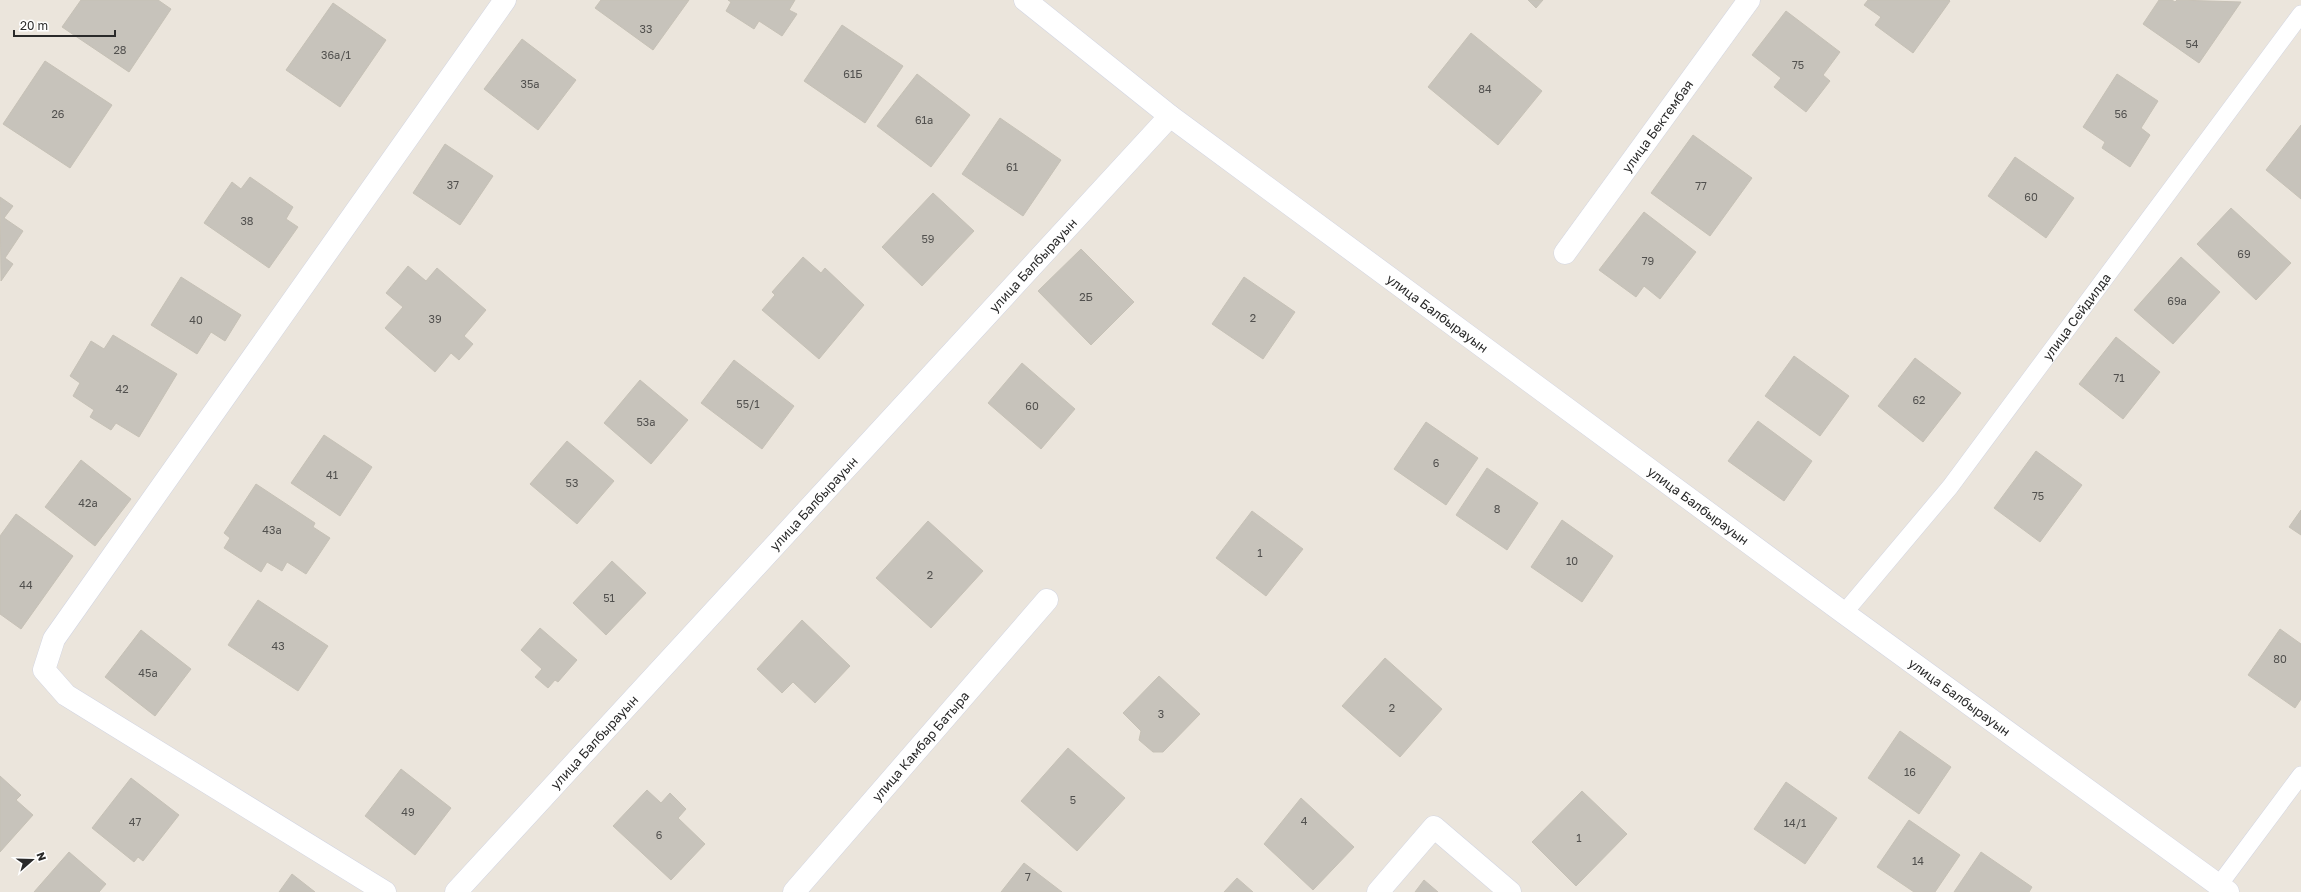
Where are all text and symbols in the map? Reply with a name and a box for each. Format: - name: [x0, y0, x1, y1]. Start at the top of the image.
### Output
- scale bar: [14, 12, 115, 38]
- text: 20 m: [20, 18, 48, 33]
- house number: 33: [640, 22, 652, 35]
- house number: 54: [2185, 37, 2199, 50]
- house number: 28: [113, 43, 127, 56]
- house number: 36а/1: [321, 48, 351, 61]
- house number: 75: [1792, 58, 1804, 71]
- house number: 61Б: [843, 67, 863, 80]
- house number: 35а: [520, 77, 540, 90]
- street label: улица Бектембая: [1618, 77, 1696, 176]
- house number: 84: [1478, 82, 1492, 95]
- house number: 26: [51, 107, 65, 120]
- house number: 56: [2114, 107, 2128, 120]
- house number: 61а: [915, 113, 933, 126]
- house number: 61: [1006, 160, 1018, 173]
- house number: 37: [447, 178, 459, 191]
- house number: 77: [1695, 179, 1707, 192]
- house number: 60: [2024, 190, 2038, 203]
- house number: 38: [240, 214, 254, 227]
- street label: улица Балбырауын: [986, 215, 1080, 315]
- house number: 59: [921, 232, 935, 245]
- house number: 69: [2237, 247, 2251, 260]
- house number: 79: [1642, 254, 1654, 267]
- street label: улица Сейдилда: [2039, 270, 2114, 363]
- street label: улица Балбырауын: [1384, 271, 1491, 356]
- house number: 2Б: [1079, 290, 1093, 303]
- house number: 69а: [2167, 294, 2187, 307]
- house number: 2: [1250, 311, 1256, 324]
- house number: 39: [428, 312, 442, 325]
- house number: 40: [189, 313, 203, 326]
- house number: 71: [2113, 371, 2125, 384]
- house number: 42: [115, 382, 129, 395]
- house number: 62: [1912, 393, 1926, 406]
- house number: 55/1: [736, 397, 760, 410]
- house number: 60: [1025, 399, 1039, 412]
- house number: 53а: [636, 415, 656, 428]
- street label: улица Балбырауын: [766, 453, 861, 554]
- house number: 6: [1433, 456, 1440, 469]
- street label: улица Балбырауын: [1644, 463, 1752, 548]
- house number: 41: [326, 468, 338, 481]
- house number: 53: [566, 476, 578, 489]
- house number: 75: [2032, 489, 2044, 502]
- house number: 42а: [78, 496, 98, 509]
- house number: 8: [1494, 502, 1501, 515]
- house number: 43а: [262, 523, 282, 536]
- house number: 1: [1257, 546, 1263, 559]
- house number: 10: [1566, 554, 1578, 567]
- house number: 2: [927, 568, 933, 581]
- house number: 44: [19, 578, 33, 591]
- house number: 51: [603, 591, 615, 604]
- house number: 43: [271, 639, 285, 652]
- house number: 80: [2273, 652, 2287, 665]
- street label: улица Балбырауын: [1906, 655, 2014, 739]
- house number: 45а: [138, 666, 158, 679]
- street label: улица Камбар Батыра: [868, 688, 972, 804]
- street label: улица Балбырауын: [547, 692, 641, 792]
- house number: 2: [1389, 701, 1395, 714]
- house number: 3: [1158, 707, 1164, 720]
- house number: 16: [1904, 765, 1916, 778]
- house number: 5: [1070, 793, 1076, 806]
- house number: 49: [401, 805, 415, 818]
- house number: 4: [1301, 814, 1308, 827]
- house number: 47: [129, 815, 141, 828]
- house number: 14/1: [1784, 816, 1806, 829]
- house number: 6: [656, 828, 663, 841]
- house number: 1: [1576, 831, 1582, 844]
- north arrow: [12, 840, 52, 880]
- text: N: [34, 850, 49, 863]
- house number: 14: [1912, 854, 1924, 867]
- house number: 7: [1025, 870, 1031, 883]

